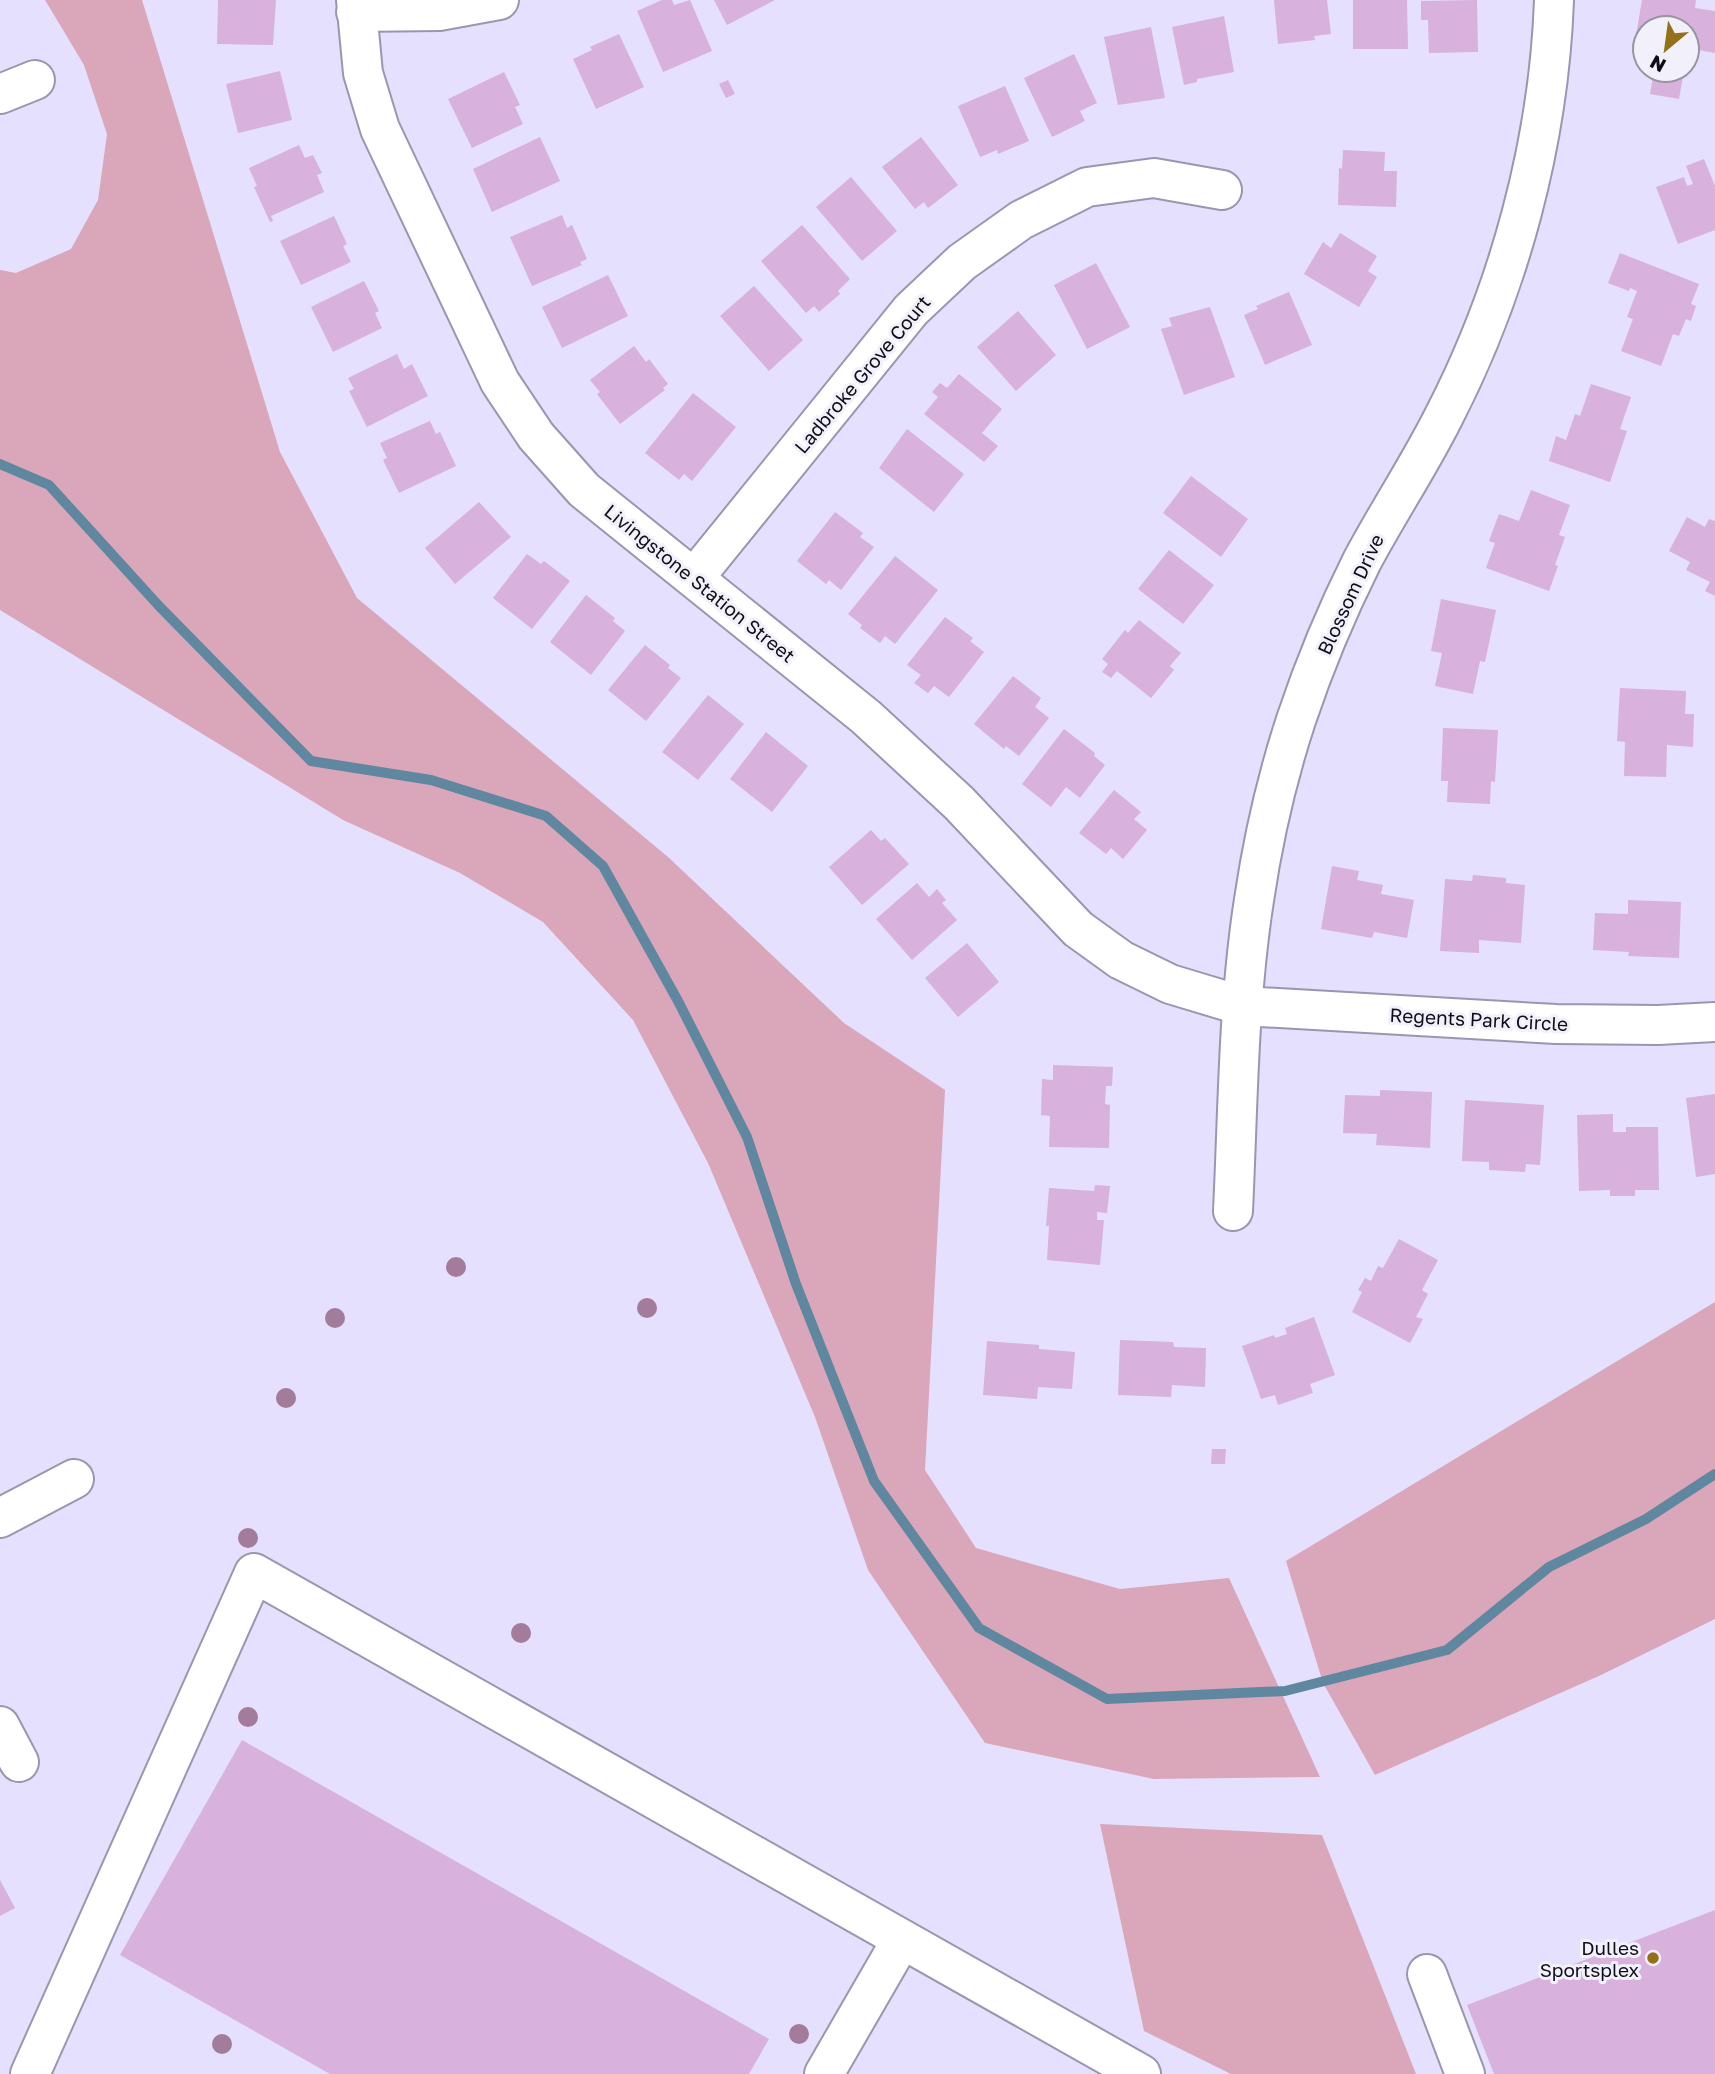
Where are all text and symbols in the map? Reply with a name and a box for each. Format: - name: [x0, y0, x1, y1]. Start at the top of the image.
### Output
- north arrow: [1631, 14, 1701, 84]
- text: N: [1646, 51, 1669, 78]
- street label: Ladbroke Grove Court: [789, 290, 935, 458]
- street label: Livingstone Station Street: [600, 499, 800, 667]
- street label: Blossom Drive: [1312, 530, 1388, 658]
- street label: Regents Park Circle: [1389, 1003, 1569, 1035]
- place label: Dulles Sportsplex: [1540, 1936, 1639, 1981]
- marker: Dulles Sportsplex: [1645, 1950, 1661, 1966]

